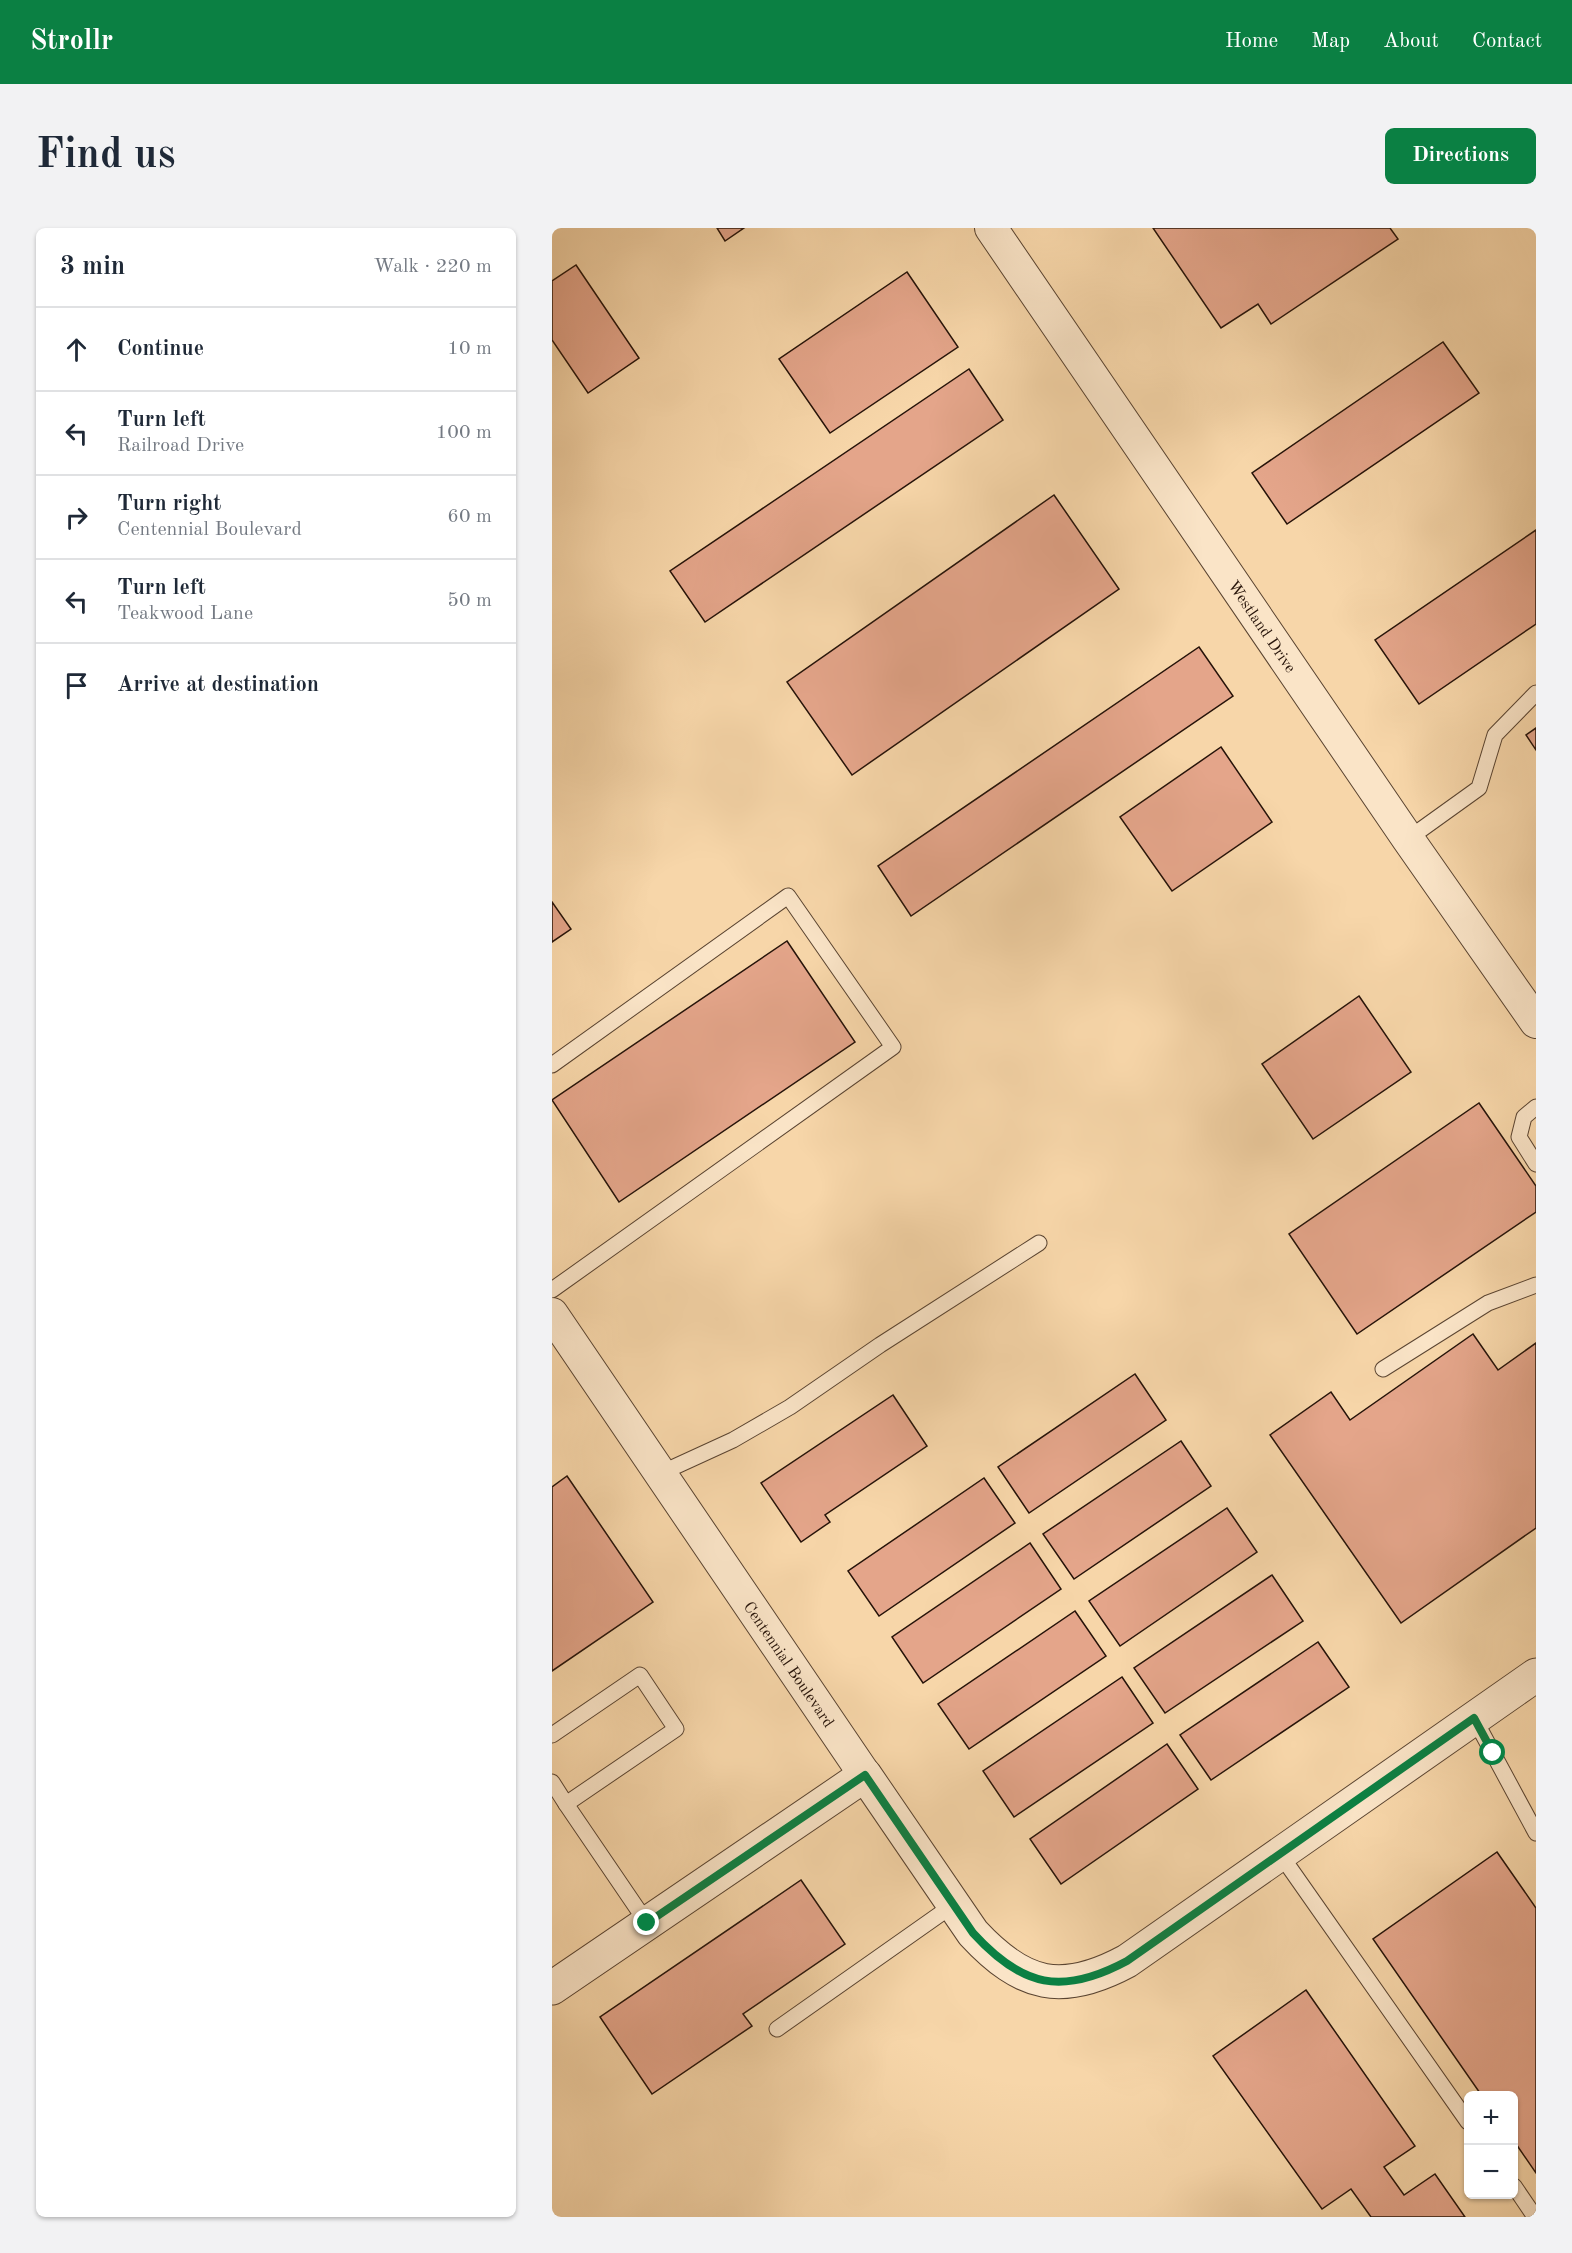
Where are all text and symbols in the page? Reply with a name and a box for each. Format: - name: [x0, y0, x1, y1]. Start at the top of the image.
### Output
- text: Strollr: [30, 28, 113, 56]
- text: Home: [1225, 31, 1278, 52]
- text: Map: [1311, 31, 1350, 52]
- text: About: [1383, 31, 1439, 52]
- text: Contact: [1472, 31, 1542, 52]
- button: Directions: [1385, 128, 1536, 184]
- text: Find us: [36, 135, 175, 177]
- text: 3 min: [60, 254, 125, 280]
- text: Walk · 220 m: [373, 257, 492, 277]
- icon: ahead: [60, 333, 93, 366]
- text: Continue: [117, 338, 204, 360]
- text: 10 m: [447, 339, 492, 359]
- text: Turn left: [117, 409, 206, 431]
- icon: left: [60, 417, 93, 450]
- text: 100 m: [436, 423, 492, 443]
- text: Railroad Drive: [117, 436, 244, 456]
- text: Turn right: [117, 493, 221, 515]
- icon: right: [60, 501, 93, 534]
- text: 60 m: [447, 507, 492, 527]
- text: Centennial Boulevard: [117, 520, 302, 540]
- text: Turn left: [117, 577, 206, 599]
- street label: Westland Drive: [1224, 578, 1298, 676]
- icon: left: [60, 585, 93, 618]
- text: 50 m: [447, 591, 492, 611]
- text: Teakwood Lane: [117, 604, 253, 624]
- icon: arrive: [60, 669, 93, 702]
- text: Arrive at destination: [117, 674, 319, 696]
- street label: Centennial Boulevard: [740, 1599, 836, 1731]
- route start: [1479, 1739, 1505, 1765]
- route end: [633, 1909, 659, 1935]
- map controls: [1464, 2091, 1518, 2199]
- button: +: [1464, 2091, 1518, 2145]
- button: −: [1464, 2145, 1518, 2199]

